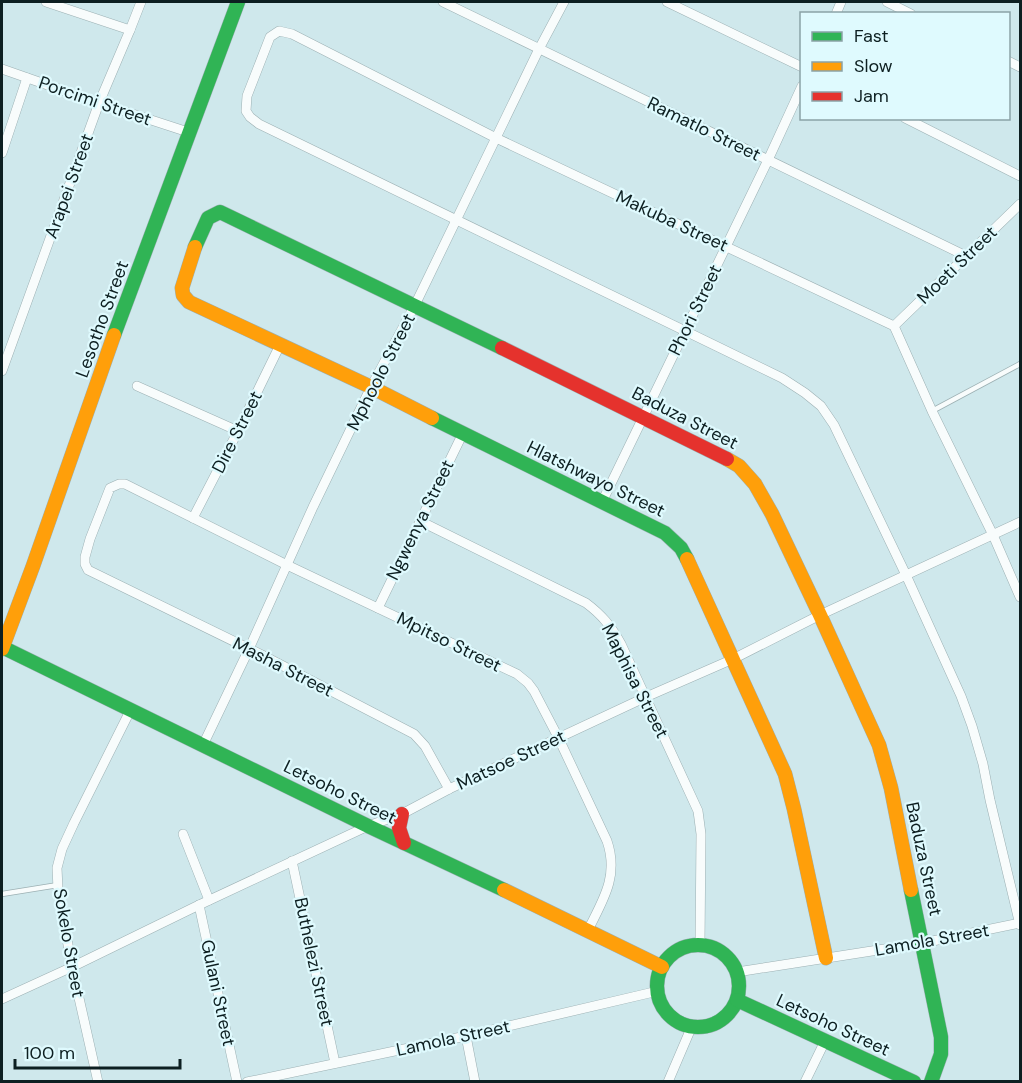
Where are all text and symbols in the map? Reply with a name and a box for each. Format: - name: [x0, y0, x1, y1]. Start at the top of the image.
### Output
- legend: [800, 12, 1010, 120]
- text: Fast: [854, 24, 889, 48]
- text: Slow: [854, 54, 893, 78]
- street label: Porcimi Street: [35, 70, 155, 132]
- text: Jam: [854, 84, 889, 108]
- street label: Ramatlo Street: [643, 91, 765, 167]
- street label: Arapei Street: [39, 130, 99, 242]
- street label: Makuba Street: [612, 185, 732, 257]
- street label: Moeti Street: [912, 221, 1002, 309]
- street label: Lesotho Street: [70, 257, 134, 381]
- street label: Phori Street: [663, 261, 727, 359]
- street label: Mphoolo Street: [341, 309, 421, 435]
- street label: Baduza Street: [628, 381, 742, 455]
- street label: Dire Street: [206, 387, 268, 477]
- street label: Hlatshwayo Street: [523, 435, 669, 523]
- street label: Ngwenya Street: [380, 456, 460, 584]
- street label: Mpitso Street: [393, 606, 505, 678]
- street label: Maphisa Street: [596, 620, 674, 742]
- street label: Masha Street: [229, 631, 337, 703]
- street label: Matsoe Street: [453, 724, 569, 796]
- street label: Letsoho Street: [280, 754, 400, 830]
- street label: Baduza Street: [900, 800, 948, 918]
- street label: Sokelo Street: [48, 887, 90, 999]
- street label: Buthelezi Street: [289, 895, 339, 1029]
- street label: Lamola Street: [873, 918, 991, 962]
- street label: Gulani Street: [195, 938, 241, 1048]
- street label: Letsoho Street: [772, 988, 894, 1062]
- street label: Lamola Street: [394, 1014, 512, 1062]
- scale bar: [15, 1032, 180, 1070]
- text: 100 m: [24, 1041, 75, 1065]

